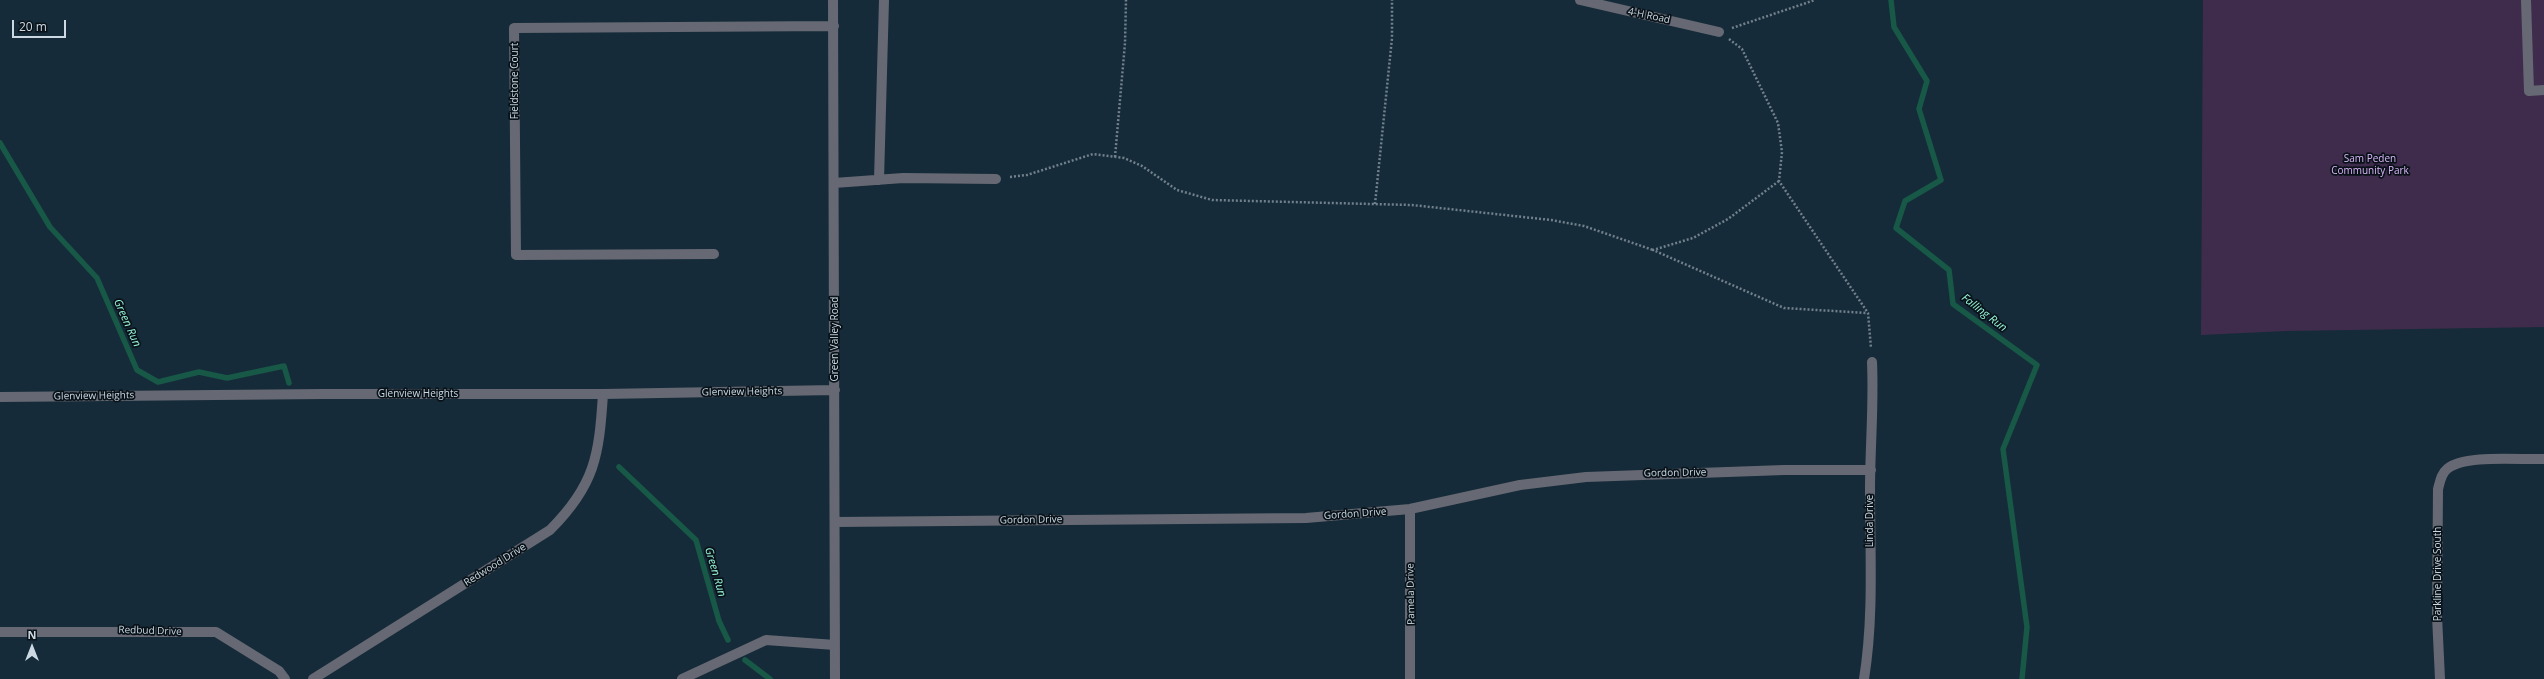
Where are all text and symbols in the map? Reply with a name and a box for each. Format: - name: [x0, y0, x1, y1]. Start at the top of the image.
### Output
- street label: 4-H Road: [1627, 6, 1671, 26]
- scale bar: [14, 12, 68, 38]
- text: 20 m: [19, 18, 47, 35]
- street label: Fieldstone Court: [509, 43, 521, 119]
- park label: Sam Peden Community Park: [2331, 153, 2409, 176]
- water label: Falling Run: [1959, 291, 2009, 335]
- water label: Green Run: [111, 297, 143, 349]
- street label: Green Valley Road: [829, 297, 841, 381]
- street label: Glenview Heights: [702, 385, 782, 399]
- street label: Glenview Heights: [378, 388, 458, 400]
- street label: Glenview Heights: [54, 389, 134, 403]
- street label: Gordon Drive: [1644, 466, 1706, 480]
- street label: Linda Drive: [1864, 495, 1876, 547]
- street label: Gordon Drive: [1323, 506, 1387, 522]
- street label: Gordon Drive: [1000, 513, 1062, 527]
- street label: Parkline Drive South: [2432, 527, 2444, 621]
- street label: Redwood Drive: [462, 541, 528, 589]
- water label: Green Run: [702, 546, 728, 598]
- street label: Pamela Drive: [1404, 563, 1418, 625]
- street label: Redbud Drive: [118, 624, 182, 638]
- north arrow: [12, 627, 52, 667]
- text: N: [28, 627, 36, 642]

